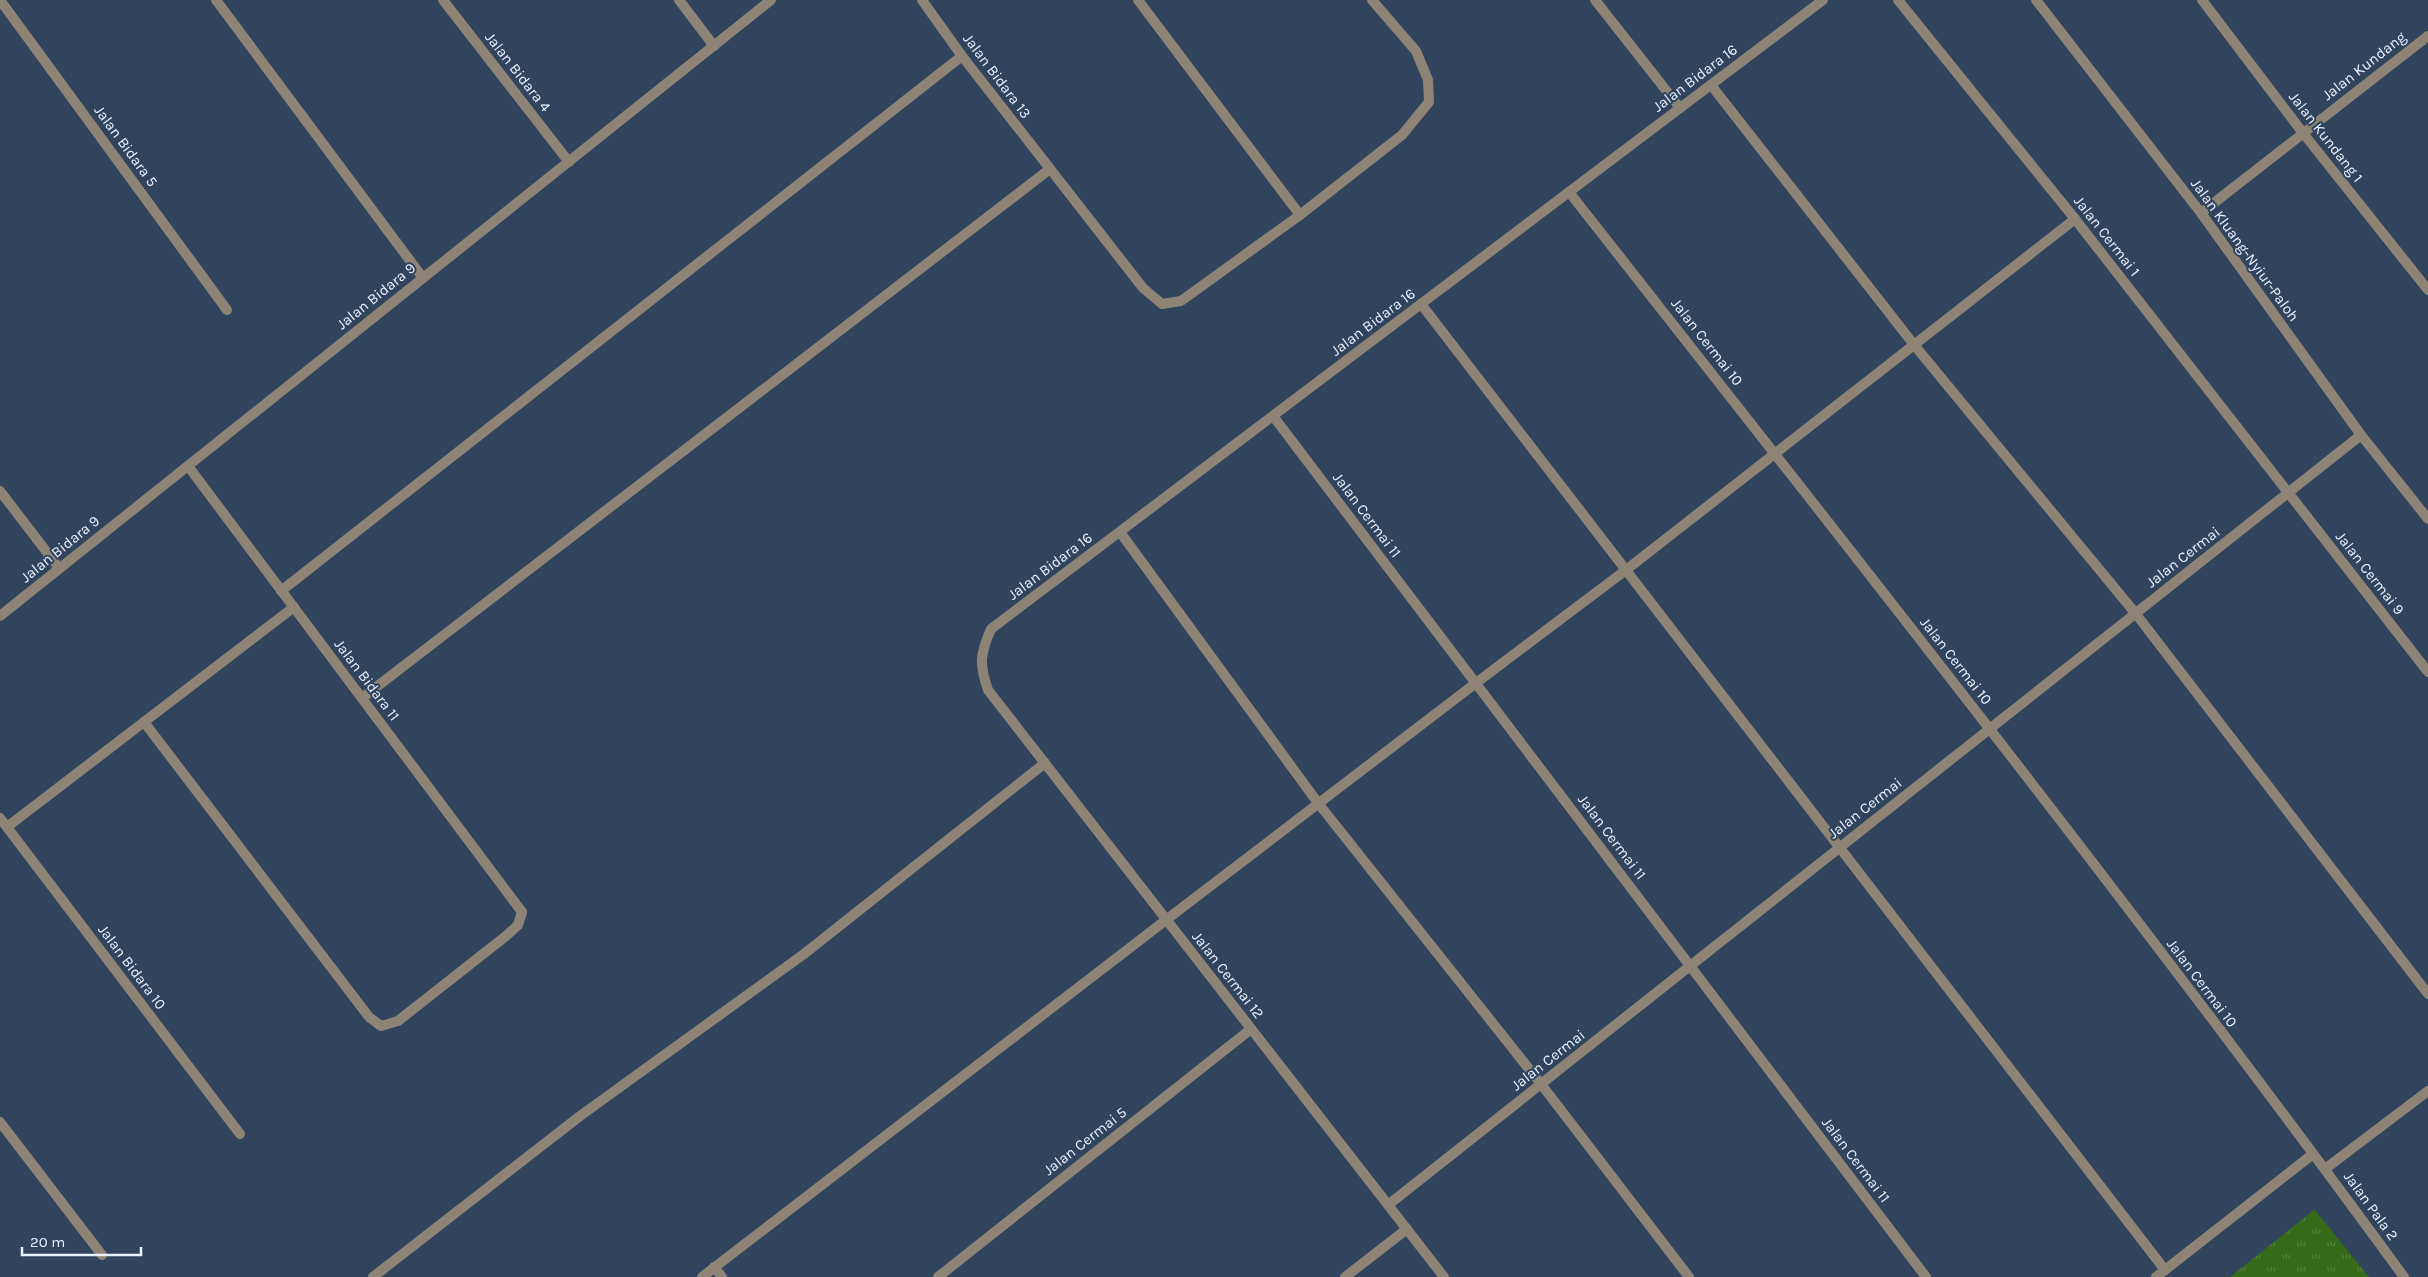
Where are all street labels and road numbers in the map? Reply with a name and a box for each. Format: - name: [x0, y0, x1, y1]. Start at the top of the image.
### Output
- street label: Jalan Kundang: [2319, 27, 2410, 104]
- street label: Jalan Bidara 4: [481, 29, 555, 116]
- street label: Jalan Bidara 13: [959, 30, 1035, 122]
- street label: Jalan Bidara 16: [1649, 40, 1741, 116]
- street label: Jalan Kundang 1: [2285, 88, 2367, 186]
- street label: Jalan Bidara 5: [90, 102, 162, 190]
- street label: Jalan Kluang-Nyiur-Paloh: [2187, 175, 2303, 325]
- street label: Jalan Cermai 1: [2070, 192, 2144, 280]
- street label: Jalan Bidara 9: [333, 259, 419, 333]
- street label: Jalan Bidara 16: [1327, 284, 1419, 360]
- street label: Jalan Cermai 10: [1667, 295, 1747, 389]
- street label: Jalan Cermai 11: [1329, 469, 1405, 561]
- street label: Jalan Bidara 9: [17, 512, 103, 586]
- street label: Jalan Cermai: [2143, 523, 2223, 591]
- street label: Jalan Bidara 16: [1004, 528, 1096, 604]
- street label: Jalan Cermai 9: [2332, 528, 2408, 618]
- street label: Jalan Cermai 10: [1916, 614, 1996, 708]
- street label: Jalan Bidara 11: [330, 636, 404, 724]
- street label: Jalan Cermai: [1825, 774, 1905, 842]
- street label: Jalan Cermai 11: [1574, 791, 1650, 883]
- street label: Jalan Bidara 10: [94, 921, 170, 1013]
- street label: Jalan Cermai 12: [1188, 928, 1268, 1022]
- street label: Jalan Cermai 10: [2163, 935, 2241, 1031]
- street label: Jalan Cermai: [1508, 1026, 1588, 1094]
- street label: Jalan Cermai 5: [1040, 1103, 1130, 1179]
- street label: Jalan Cermai 11: [1818, 1114, 1894, 1206]
- street label: Jalan Pala 2: [2340, 1168, 2402, 1244]

